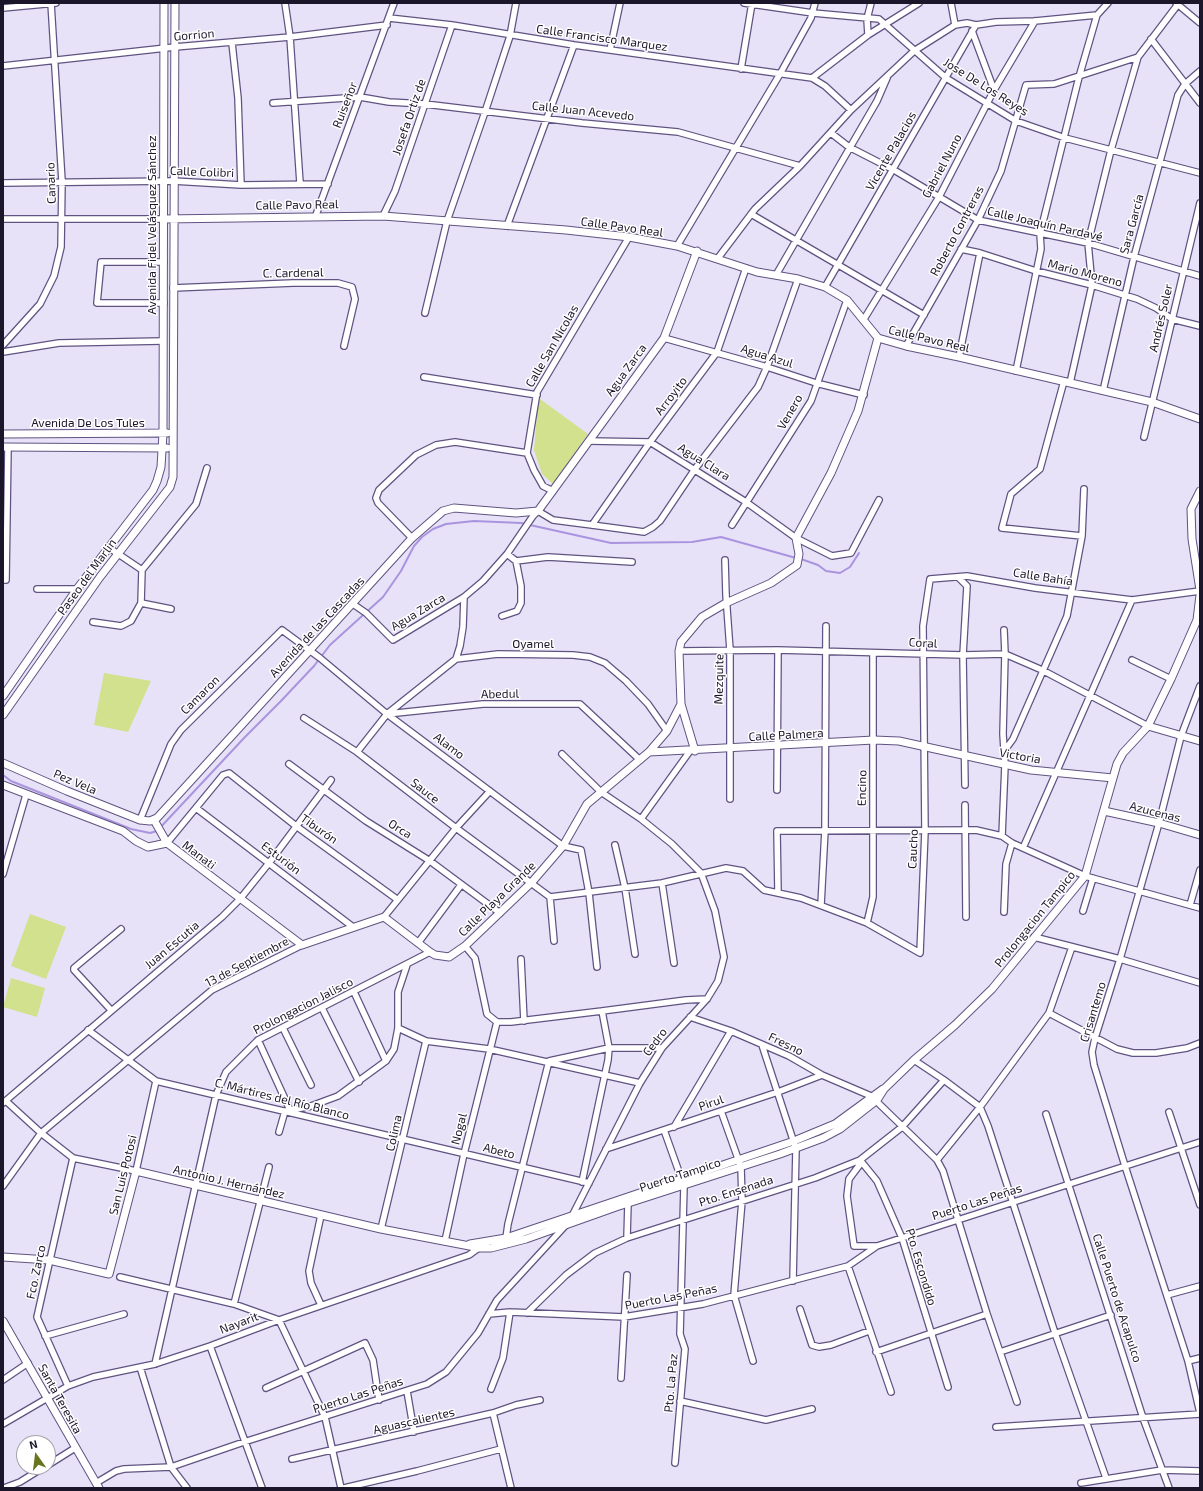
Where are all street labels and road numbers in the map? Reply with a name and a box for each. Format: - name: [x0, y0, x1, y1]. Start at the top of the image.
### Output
- street label: Calle Francisco Marquez: [535, 22, 669, 54]
- street label: Gorrion: [173, 26, 215, 44]
- street label: Jose De Los Reyes: [941, 55, 1031, 119]
- street label: Josefa Ortiz de: [389, 77, 429, 157]
- street label: Ruiseñor: [330, 80, 360, 130]
- street label: Calle Juan Acevedo: [531, 98, 635, 124]
- street label: Vicente Palacios: [863, 109, 919, 193]
- street label: Gabriel Nuno: [919, 131, 965, 201]
- street label: Avenida Fidel Velásquez Sánchez: [145, 135, 159, 315]
- street label: Canario: [43, 162, 59, 204]
- street label: Calle Colibri: [170, 164, 234, 180]
- street label: Roberto Contreras: [927, 183, 987, 279]
- street label: Sara García: [1117, 192, 1147, 256]
- street label: Calle Pavo Real: [255, 197, 339, 213]
- street label: Calle Joaquín Pardavé: [986, 204, 1104, 244]
- street label: Calle Pavo Real: [580, 214, 664, 240]
- street label: Mario Moreno: [1046, 256, 1124, 290]
- street label: C. Cardenal: [262, 265, 324, 281]
- street label: Andrés Soler: [1146, 282, 1176, 354]
- street label: Calle San Nicolas: [523, 302, 581, 390]
- street label: Calle Pavo Real: [887, 323, 971, 355]
- street label: Agua Zarca: [602, 341, 650, 399]
- street label: Agua Azul: [739, 341, 795, 371]
- street label: Arroyito: [652, 374, 690, 418]
- street label: Venero: [774, 392, 806, 432]
- street label: Avenida De Los Tules: [31, 416, 145, 430]
- street label: Agua Clara: [675, 440, 733, 484]
- street label: Paseo del Marlin: [55, 536, 119, 618]
- street label: Calle Bahía: [1012, 565, 1074, 589]
- street label: Avenida de las Cascadas: [267, 574, 367, 680]
- street label: Agua Zarca: [388, 590, 448, 634]
- street label: Coral: [908, 635, 938, 651]
- street label: Oyamel: [512, 637, 554, 651]
- street label: Mezquite: [711, 654, 727, 704]
- street label: Camaron: [178, 673, 222, 717]
- street label: Abedul: [481, 686, 519, 702]
- street label: Calle Palmera: [748, 726, 824, 744]
- street label: Alamo: [431, 730, 467, 762]
- street label: Victoria: [998, 745, 1042, 767]
- street label: Pez Vela: [51, 766, 99, 798]
- street label: Encino: [854, 770, 870, 806]
- street label: Sauce: [408, 775, 442, 807]
- street label: Azucenas: [1128, 799, 1182, 825]
- street label: Tiburón: [298, 811, 340, 847]
- street label: Orca: [386, 816, 414, 842]
- street label: Caucho: [905, 829, 921, 869]
- street label: Manati: [179, 838, 219, 872]
- street label: Esturión: [258, 838, 304, 878]
- street label: Calle Playa Grande: [455, 859, 539, 939]
- street label: Prolongacion Tampico: [992, 868, 1078, 970]
- street label: Juan Escutia: [142, 918, 202, 972]
- street label: 13 de Septiembre: [203, 934, 291, 990]
- street label: Prolongacion Jalisco: [251, 975, 355, 1037]
- street label: Crisantemo: [1077, 980, 1109, 1044]
- street label: Cedro: [640, 1025, 670, 1059]
- street label: Fresno: [766, 1029, 806, 1059]
- street label: C. Mártires del Río Blanco: [213, 1075, 351, 1123]
- street label: Pirul: [697, 1092, 725, 1114]
- street label: Nogal: [448, 1112, 470, 1146]
- street label: Colima: [383, 1113, 405, 1153]
- street label: San Luis Potosi: [106, 1133, 140, 1217]
- street label: Abeto: [482, 1140, 516, 1162]
- street label: Puerto Tampico: [637, 1155, 723, 1195]
- street label: Antonio J. Hernández: [172, 1162, 286, 1202]
- street label: Pto. Ensenada: [697, 1172, 775, 1210]
- street label: Puerto Las Peñas: [930, 1181, 1024, 1223]
- street label: Pto. Escondido: [902, 1227, 940, 1307]
- street label: Calle Puerto de Acapulco: [1089, 1232, 1145, 1364]
- street label: Fco. Zarco: [23, 1244, 49, 1300]
- street label: Puerto Las Peñas: [624, 1281, 718, 1313]
- street label: Nayarit: [218, 1309, 260, 1337]
- street label: Pto. La Paz: [661, 1353, 681, 1413]
- street label: Santa Teresita: [35, 1362, 85, 1436]
- street label: Puerto Las Peñas: [311, 1374, 405, 1416]
- street label: Aguascalientes: [372, 1405, 456, 1437]

